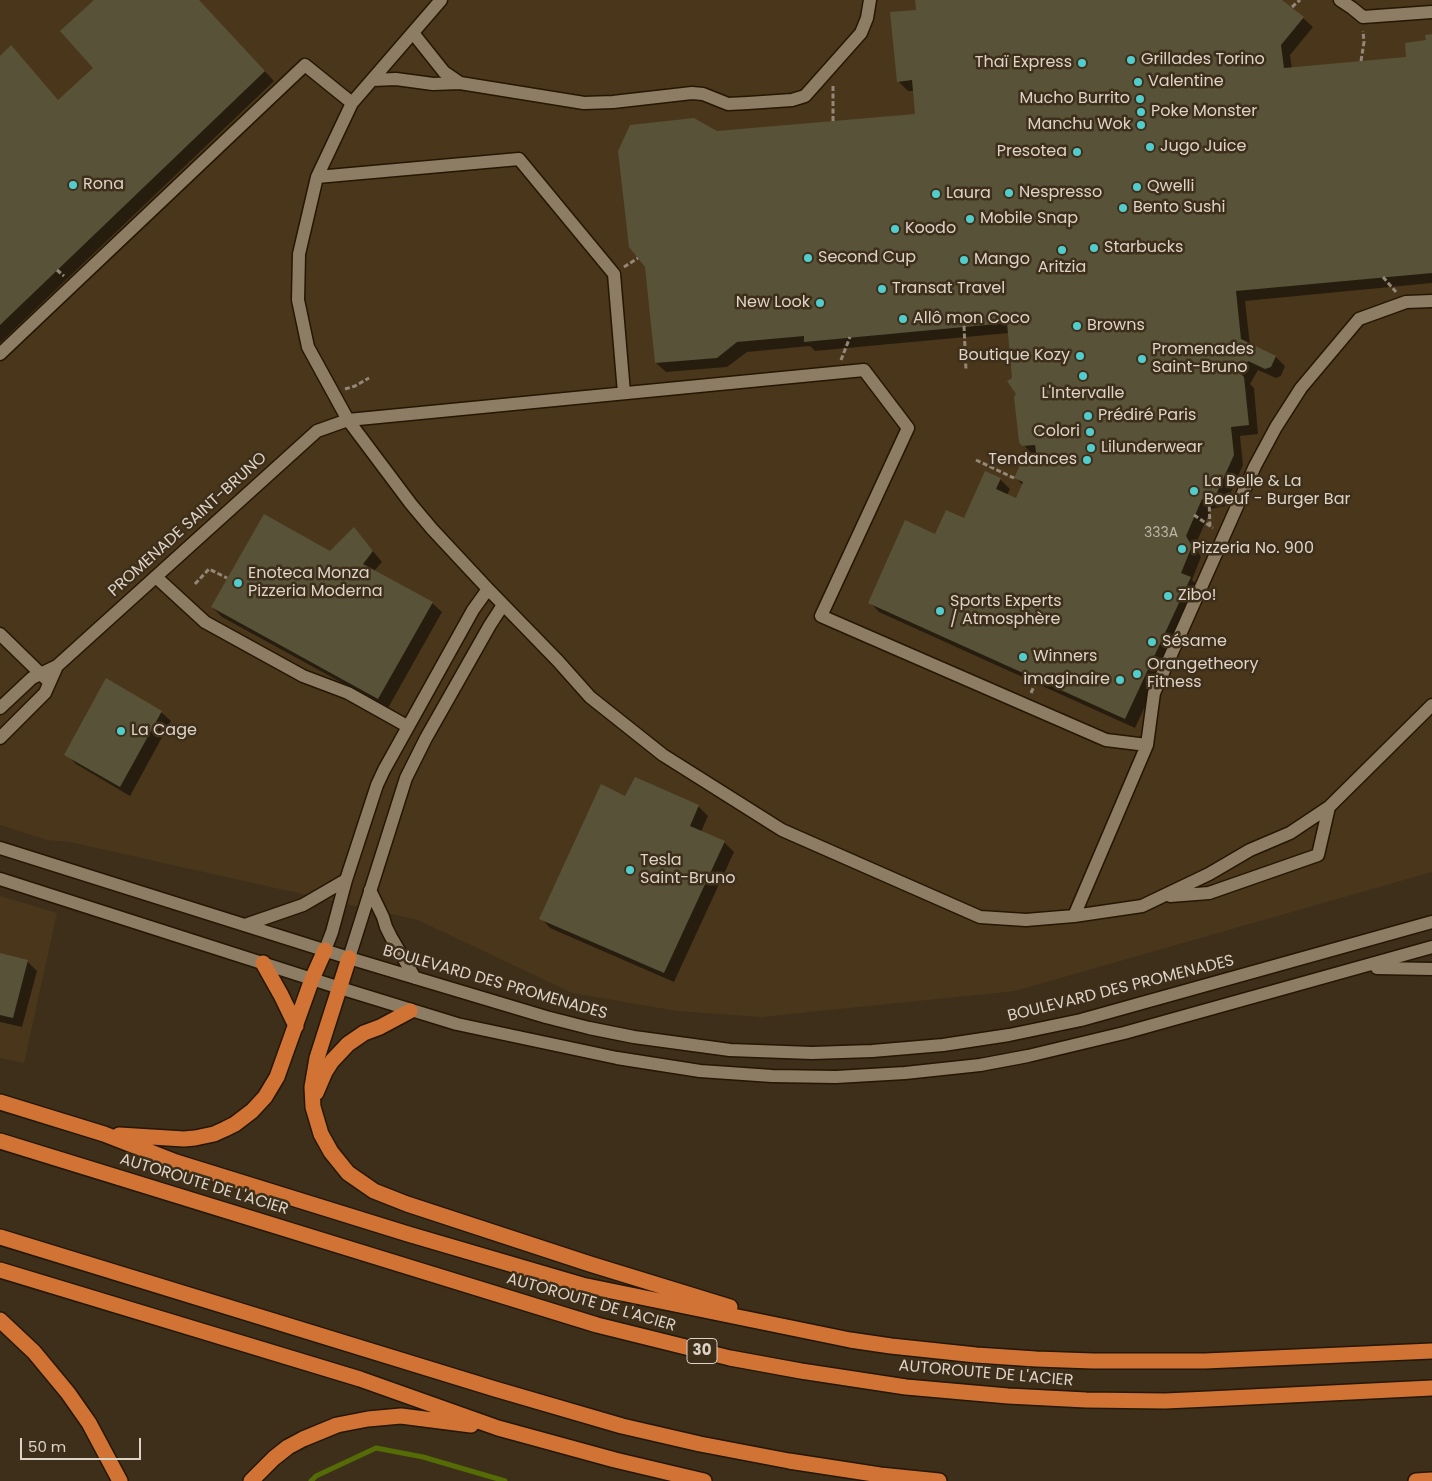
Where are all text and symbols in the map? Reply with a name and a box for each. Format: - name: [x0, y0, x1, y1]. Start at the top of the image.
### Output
- place label: Grillades Torino: [1141, 50, 1265, 70]
- place label: Thaï Express: [975, 53, 1072, 73]
- marker: Grillades Torino: [1125, 54, 1137, 66]
- marker: Thaï Express: [1076, 57, 1088, 69]
- place label: Valentine: [1148, 72, 1224, 92]
- marker: Valentine: [1132, 76, 1144, 88]
- place label: Mucho Burrito: [1020, 89, 1130, 109]
- marker: Mucho Burrito: [1134, 93, 1146, 105]
- place label: Poke Monster: [1151, 102, 1257, 122]
- marker: Poke Monster: [1135, 106, 1147, 118]
- place label: Manchu Wok: [1028, 115, 1131, 135]
- marker: Manchu Wok: [1135, 119, 1147, 131]
- place label: Jugo Juice: [1160, 137, 1246, 157]
- marker: Jugo Juice: [1144, 141, 1156, 153]
- place label: Presotea: [997, 142, 1067, 162]
- marker: Presotea: [1071, 146, 1083, 158]
- place label: Rona: [83, 175, 124, 195]
- place label: Qwelli: [1147, 177, 1194, 197]
- marker: Rona: [67, 179, 79, 191]
- marker: Qwelli: [1131, 181, 1143, 193]
- place label: Nespresso: [1019, 183, 1102, 203]
- place label: Laura: [946, 184, 991, 204]
- marker: Nespresso: [1003, 187, 1015, 199]
- marker: Laura: [930, 188, 942, 200]
- place label: Bento Sushi: [1133, 198, 1225, 218]
- marker: Bento Sushi: [1117, 202, 1129, 214]
- place label: Mobile Snap: [980, 209, 1078, 229]
- marker: Mobile Snap: [964, 213, 976, 225]
- place label: Koodo: [905, 219, 956, 239]
- marker: Koodo: [889, 223, 901, 235]
- place label: Starbucks: [1104, 238, 1183, 258]
- marker: Starbucks: [1088, 242, 1100, 254]
- marker: Aritzia: [1056, 244, 1068, 256]
- place label: Second Cup: [818, 248, 916, 268]
- place label: Mango: [974, 250, 1030, 270]
- marker: Second Cup: [802, 252, 814, 264]
- marker: Mango: [958, 254, 970, 266]
- place label: Aritzia: [1038, 258, 1086, 278]
- place label: Transat Travel: [892, 279, 1005, 299]
- marker: Transat Travel: [876, 283, 888, 295]
- place label: New Look: [736, 293, 810, 313]
- marker: New Look: [814, 297, 826, 309]
- place label: Allô mon Coco: [913, 309, 1030, 329]
- marker: Allô mon Coco: [897, 313, 909, 325]
- place label: Browns: [1087, 316, 1145, 336]
- marker: Browns: [1071, 320, 1083, 332]
- place label: Promenades Saint-Bruno: [1152, 340, 1254, 378]
- place label: Boutique Kozy: [959, 346, 1070, 366]
- marker: Boutique Kozy: [1074, 350, 1086, 362]
- marker: Promenades Saint-Bruno: [1136, 353, 1148, 365]
- marker: L'Intervalle: [1077, 370, 1089, 382]
- place label: L'Intervalle: [1042, 384, 1124, 404]
- place label: Prédiré Paris: [1098, 406, 1196, 426]
- marker: Prédiré Paris: [1082, 410, 1094, 422]
- place label: Colori: [1033, 422, 1080, 442]
- marker: Colori: [1084, 426, 1096, 438]
- place label: Lilunderwear: [1101, 438, 1203, 458]
- marker: Lilunderwear: [1085, 442, 1097, 454]
- street label: PROMENADE SAINT-BRUNO: [105, 449, 271, 601]
- place label: Tendances: [988, 450, 1077, 470]
- marker: Tendances: [1081, 454, 1093, 466]
- place label: La Belle & La Boeuf - Burger Bar: [1204, 472, 1350, 510]
- marker: La Belle & La Boeuf - Burger Bar: [1188, 485, 1200, 497]
- house number: 333A: [1144, 525, 1178, 541]
- place label: Pizzeria No. 900: [1192, 539, 1314, 559]
- marker: Pizzeria No. 900: [1176, 543, 1188, 555]
- place label: Enoteca Monza Pizzeria Moderna: [248, 564, 382, 602]
- marker: Enoteca Monza Pizzeria Moderna: [232, 577, 244, 589]
- place label: Zibo!: [1178, 586, 1216, 606]
- marker: Zibo!: [1162, 590, 1174, 602]
- place label: Sports Experts / Atmosphère: [950, 592, 1062, 630]
- marker: Sports Experts / Atmosphère: [934, 605, 946, 617]
- place label: Sésame: [1162, 632, 1227, 652]
- marker: Sésame: [1146, 636, 1158, 648]
- place label: Winners: [1033, 647, 1097, 667]
- marker: Winners: [1017, 651, 1029, 663]
- place label: Orangetheory Fitness: [1147, 655, 1259, 693]
- marker: Orangetheory Fitness: [1131, 668, 1143, 680]
- place label: imaginaire: [1023, 670, 1110, 690]
- marker: imaginaire: [1114, 674, 1126, 686]
- place label: La Cage: [131, 721, 197, 741]
- marker: La Cage: [115, 725, 127, 737]
- place label: Tesla Saint-Bruno: [640, 851, 736, 889]
- marker: Tesla Saint-Bruno: [624, 864, 636, 876]
- street label: BOULEVARD DES PROMENADES: [380, 942, 610, 1024]
- street label: BOULEVARD DES PROMENADES: [1006, 952, 1236, 1026]
- street label: AUTOROUTE DE L'ACIER: [117, 1150, 291, 1220]
- street label: AUTOROUTE DE L'ACIER: [504, 1270, 678, 1336]
- road number: 30: [687, 1338, 717, 1364]
- street label: AUTOROUTE DE L'ACIER: [898, 1357, 1074, 1391]
- scale bar: [22, 1428, 144, 1460]
- text: 50 m: [28, 1436, 66, 1457]

